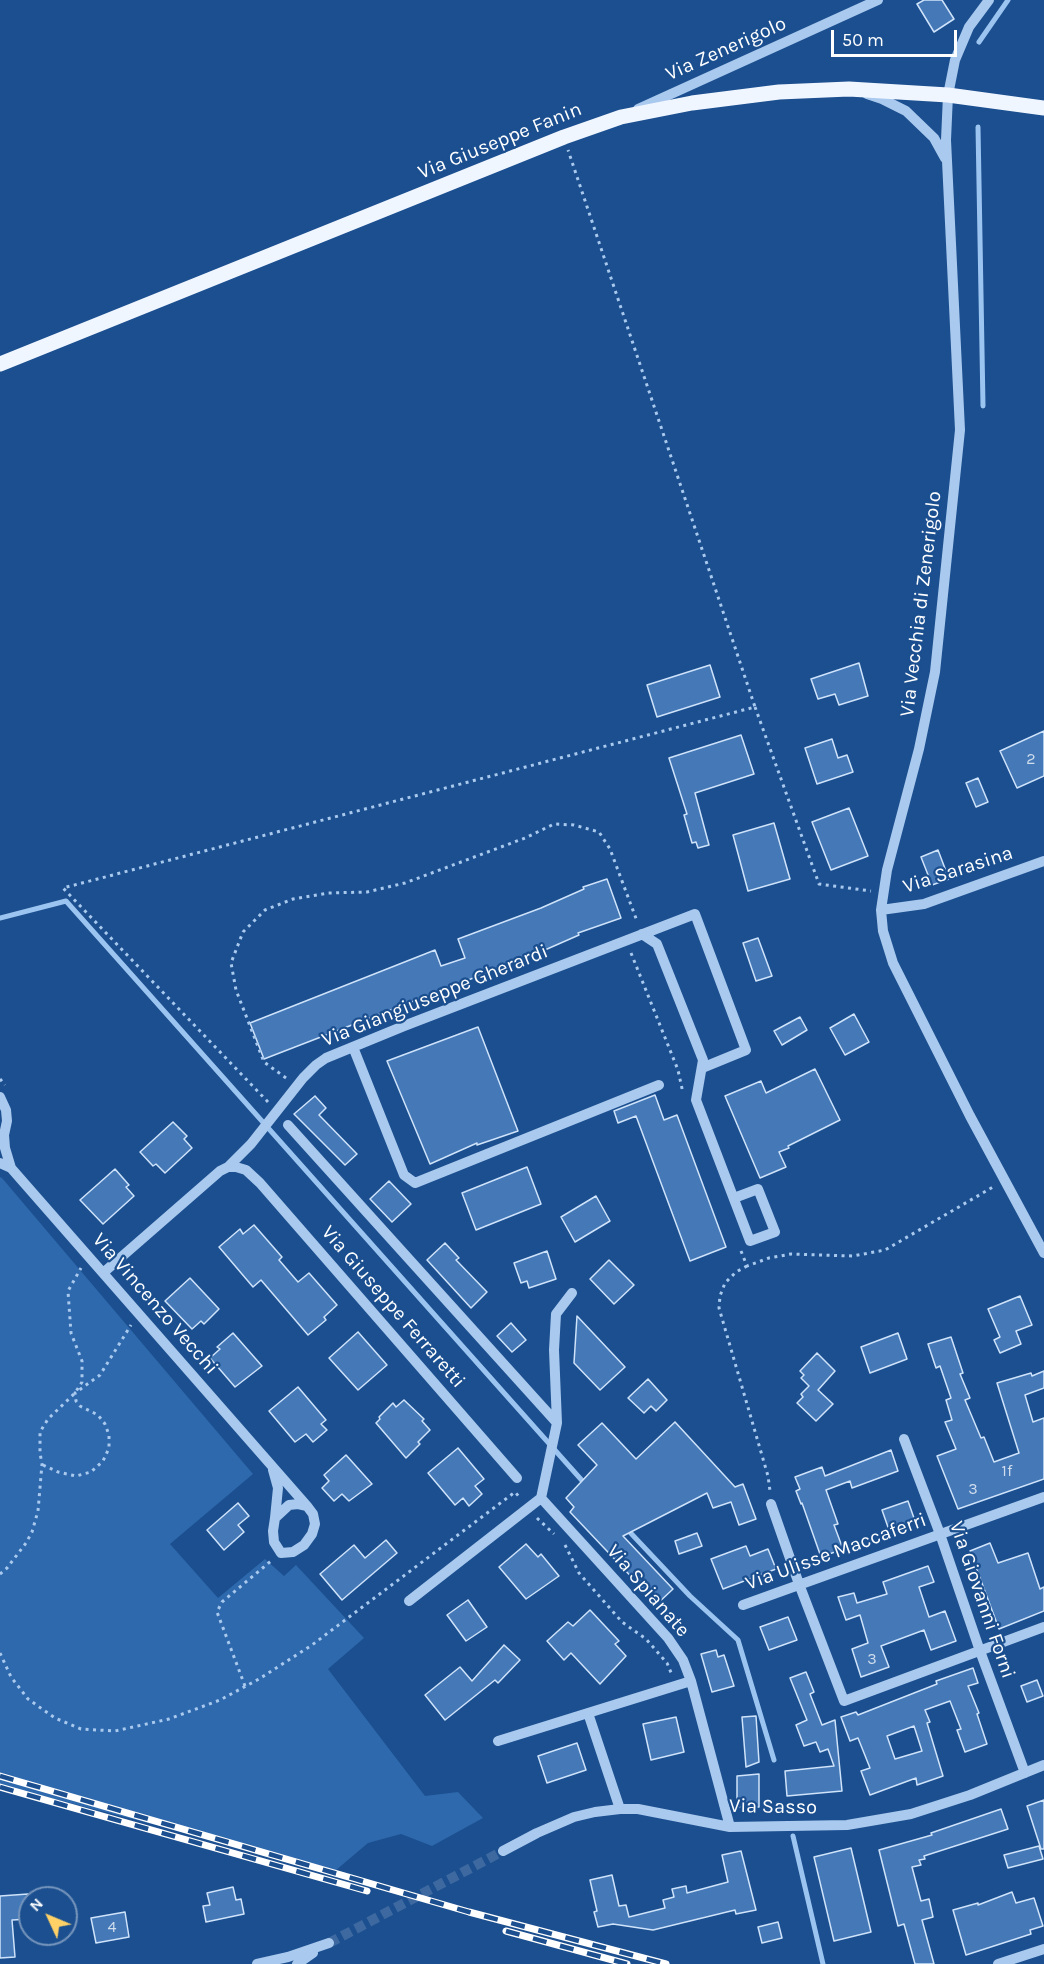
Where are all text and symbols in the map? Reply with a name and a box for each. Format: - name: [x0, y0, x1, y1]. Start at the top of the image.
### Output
- street label: Via Zenerigolo: [662, 12, 790, 86]
- scale bar: [834, 18, 960, 56]
- text: 50 m: [842, 29, 884, 51]
- street label: Via Giuseppe Fanin: [415, 97, 585, 185]
- street label: Via Vecchia di Zenerigolo: [895, 490, 947, 718]
- house number: 2: [1026, 749, 1036, 769]
- street label: Via Sarasina: [900, 841, 1016, 899]
- street label: Via Giangiuseppe Gherardi: [318, 940, 552, 1052]
- street label: Via Giuseppe Ferraretti: [316, 1221, 470, 1393]
- street label: Via Vincenzo Vecchi: [87, 1228, 223, 1380]
- house number: 1f: [1002, 1461, 1012, 1481]
- house number: 3: [968, 1479, 978, 1499]
- street label: Via Ulisse Maccaferri: [742, 1508, 930, 1596]
- street label: Via Giovanni Forni: [944, 1518, 1020, 1682]
- street label: Via Spianate: [601, 1540, 695, 1642]
- house number: 3: [867, 1649, 877, 1669]
- street label: Via Sasso: [729, 1794, 817, 1820]
- north arrow: [18, 1886, 78, 1946]
- text: N: [25, 1894, 47, 1915]
- house number: 4: [108, 1917, 116, 1937]

